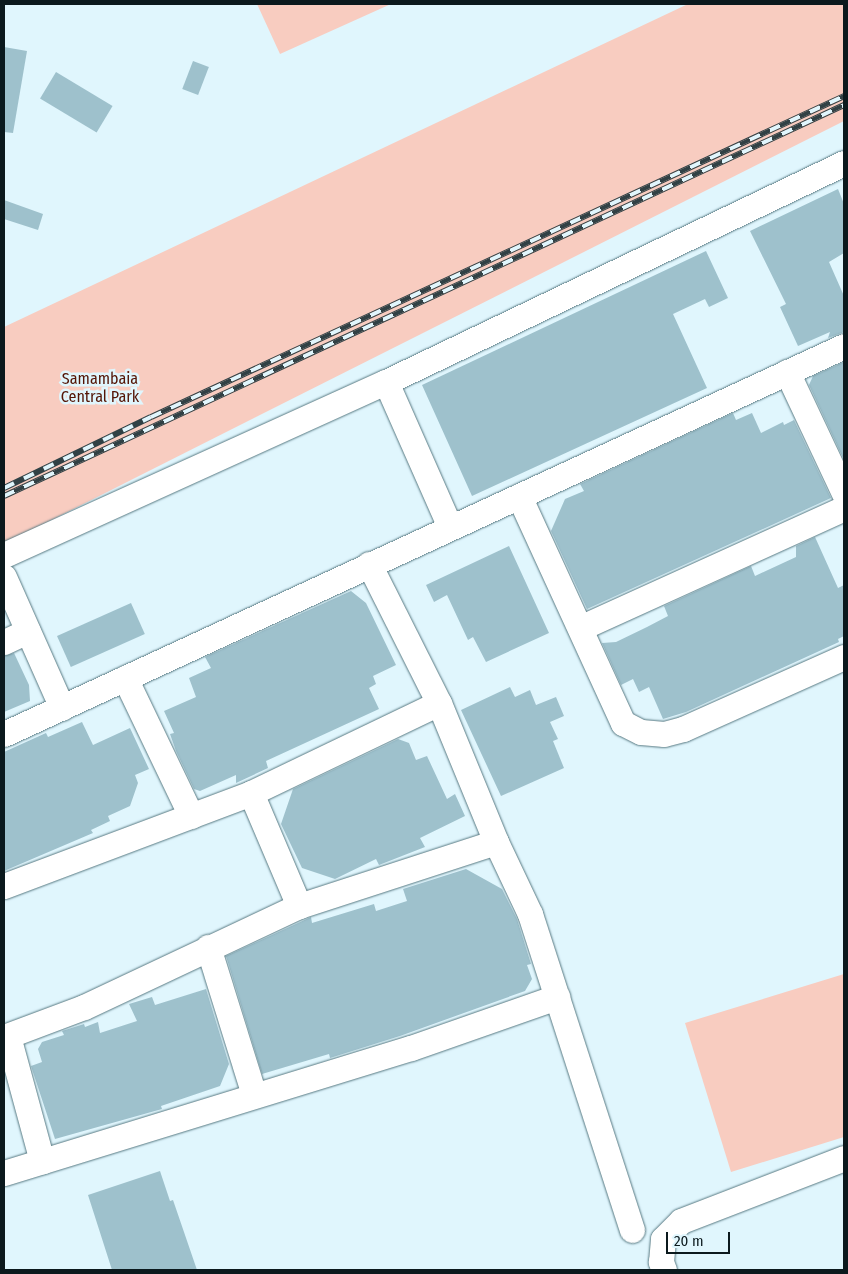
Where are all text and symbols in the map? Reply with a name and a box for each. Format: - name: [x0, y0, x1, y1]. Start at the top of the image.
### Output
- park label: Samambaia Central Park: [61, 369, 139, 407]
- scale bar: [668, 1222, 732, 1254]
- text: 20 m: [674, 1232, 704, 1250]

